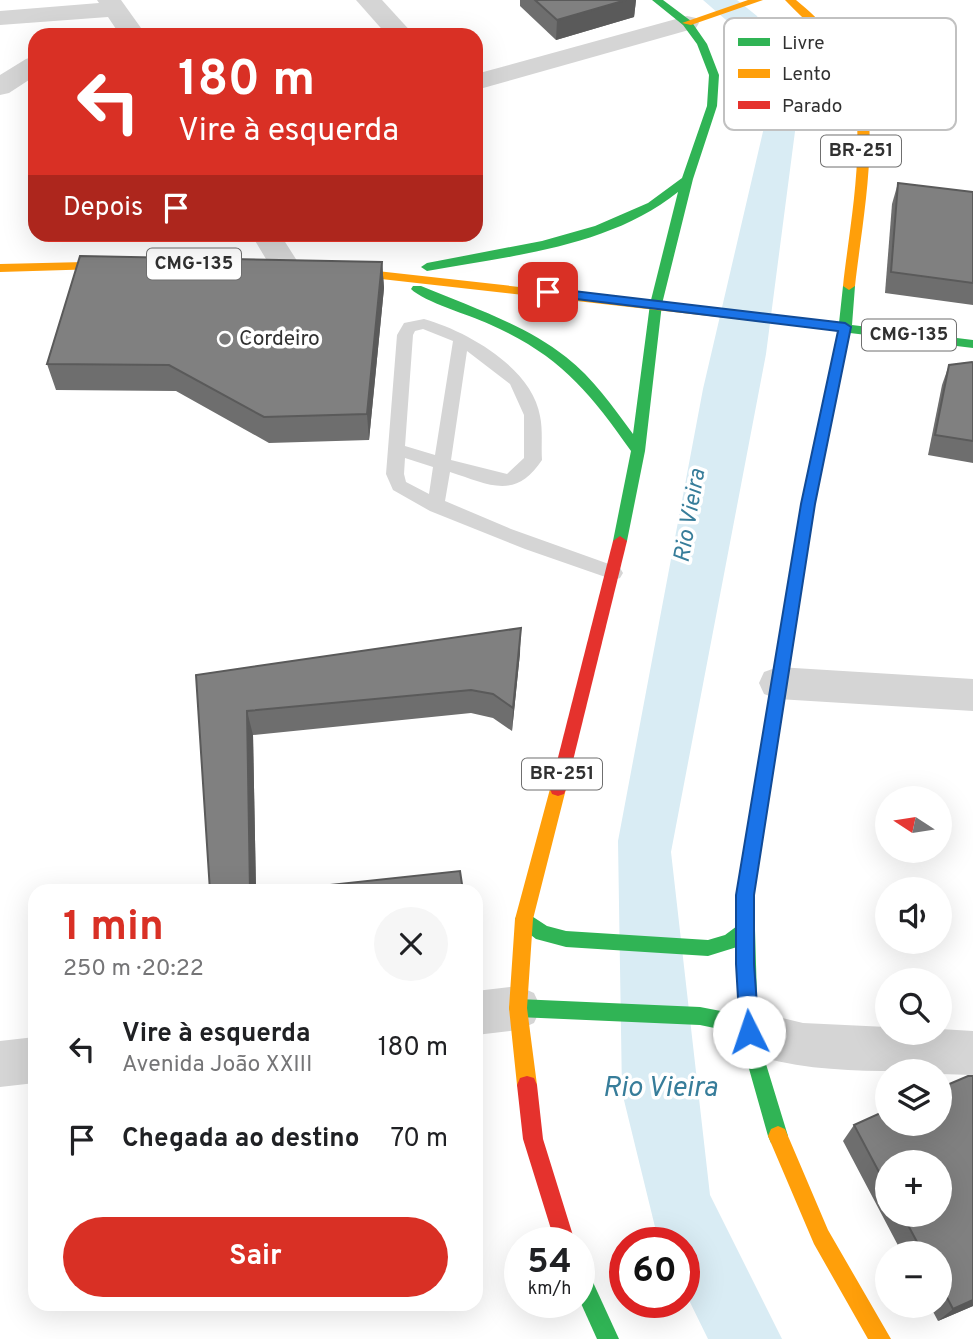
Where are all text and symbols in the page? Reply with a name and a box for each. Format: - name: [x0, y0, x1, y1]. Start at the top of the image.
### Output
- legend: [724, 18, 956, 130]
- text: Livre: [782, 32, 825, 56]
- text: 180 m: [178, 51, 315, 113]
- icon: left: [63, 56, 154, 147]
- text: Lento: [782, 63, 831, 87]
- text: Parado: [782, 95, 842, 119]
- text: Vire à esquerda: [178, 112, 399, 152]
- road number: BR-251: [821, 136, 901, 167]
- icon: arrive: [157, 189, 195, 227]
- text: Depois: [63, 192, 143, 225]
- road number: CMG-135: [147, 248, 241, 280]
- pin: [518, 262, 578, 322]
- icon: arrive: [529, 273, 567, 311]
- road number: CMG-135: [862, 320, 956, 350]
- place label: Cordeiro: [239, 326, 320, 353]
- marker: Cordeiro: [217, 331, 233, 347]
- water label: Rio Vieira: [669, 467, 714, 565]
- road number: BR-251: [522, 758, 602, 790]
- north arrow: [875, 786, 952, 863]
- map controls: [875, 786, 952, 1318]
- button: sound: [875, 877, 952, 954]
- text: 1 min: [63, 902, 164, 955]
- button: close: [374, 907, 448, 981]
- text: 250 m · 20:22: [63, 955, 204, 984]
- button: search: [875, 968, 952, 1045]
- position arrow: [712, 995, 786, 1069]
- text: Vire à esquerda: [122, 1018, 310, 1051]
- icon: left: [63, 1030, 101, 1068]
- text: 180 m: [378, 1032, 448, 1065]
- text: Avenida João XXIII: [122, 1051, 313, 1080]
- button: layers: [875, 1059, 952, 1136]
- water label: Rio Vieira: [602, 1071, 718, 1107]
- icon: arrive: [63, 1121, 101, 1159]
- text: Chegada ao destino: [122, 1123, 359, 1156]
- text: 70 m: [390, 1123, 448, 1156]
- button: +: [875, 1150, 952, 1227]
- button: Sair: [63, 1217, 448, 1297]
- speed limit sign: 60: [609, 1227, 700, 1318]
- text: 54: [527, 1241, 572, 1285]
- button: −: [875, 1241, 952, 1318]
- text: km/h: [528, 1278, 571, 1301]

